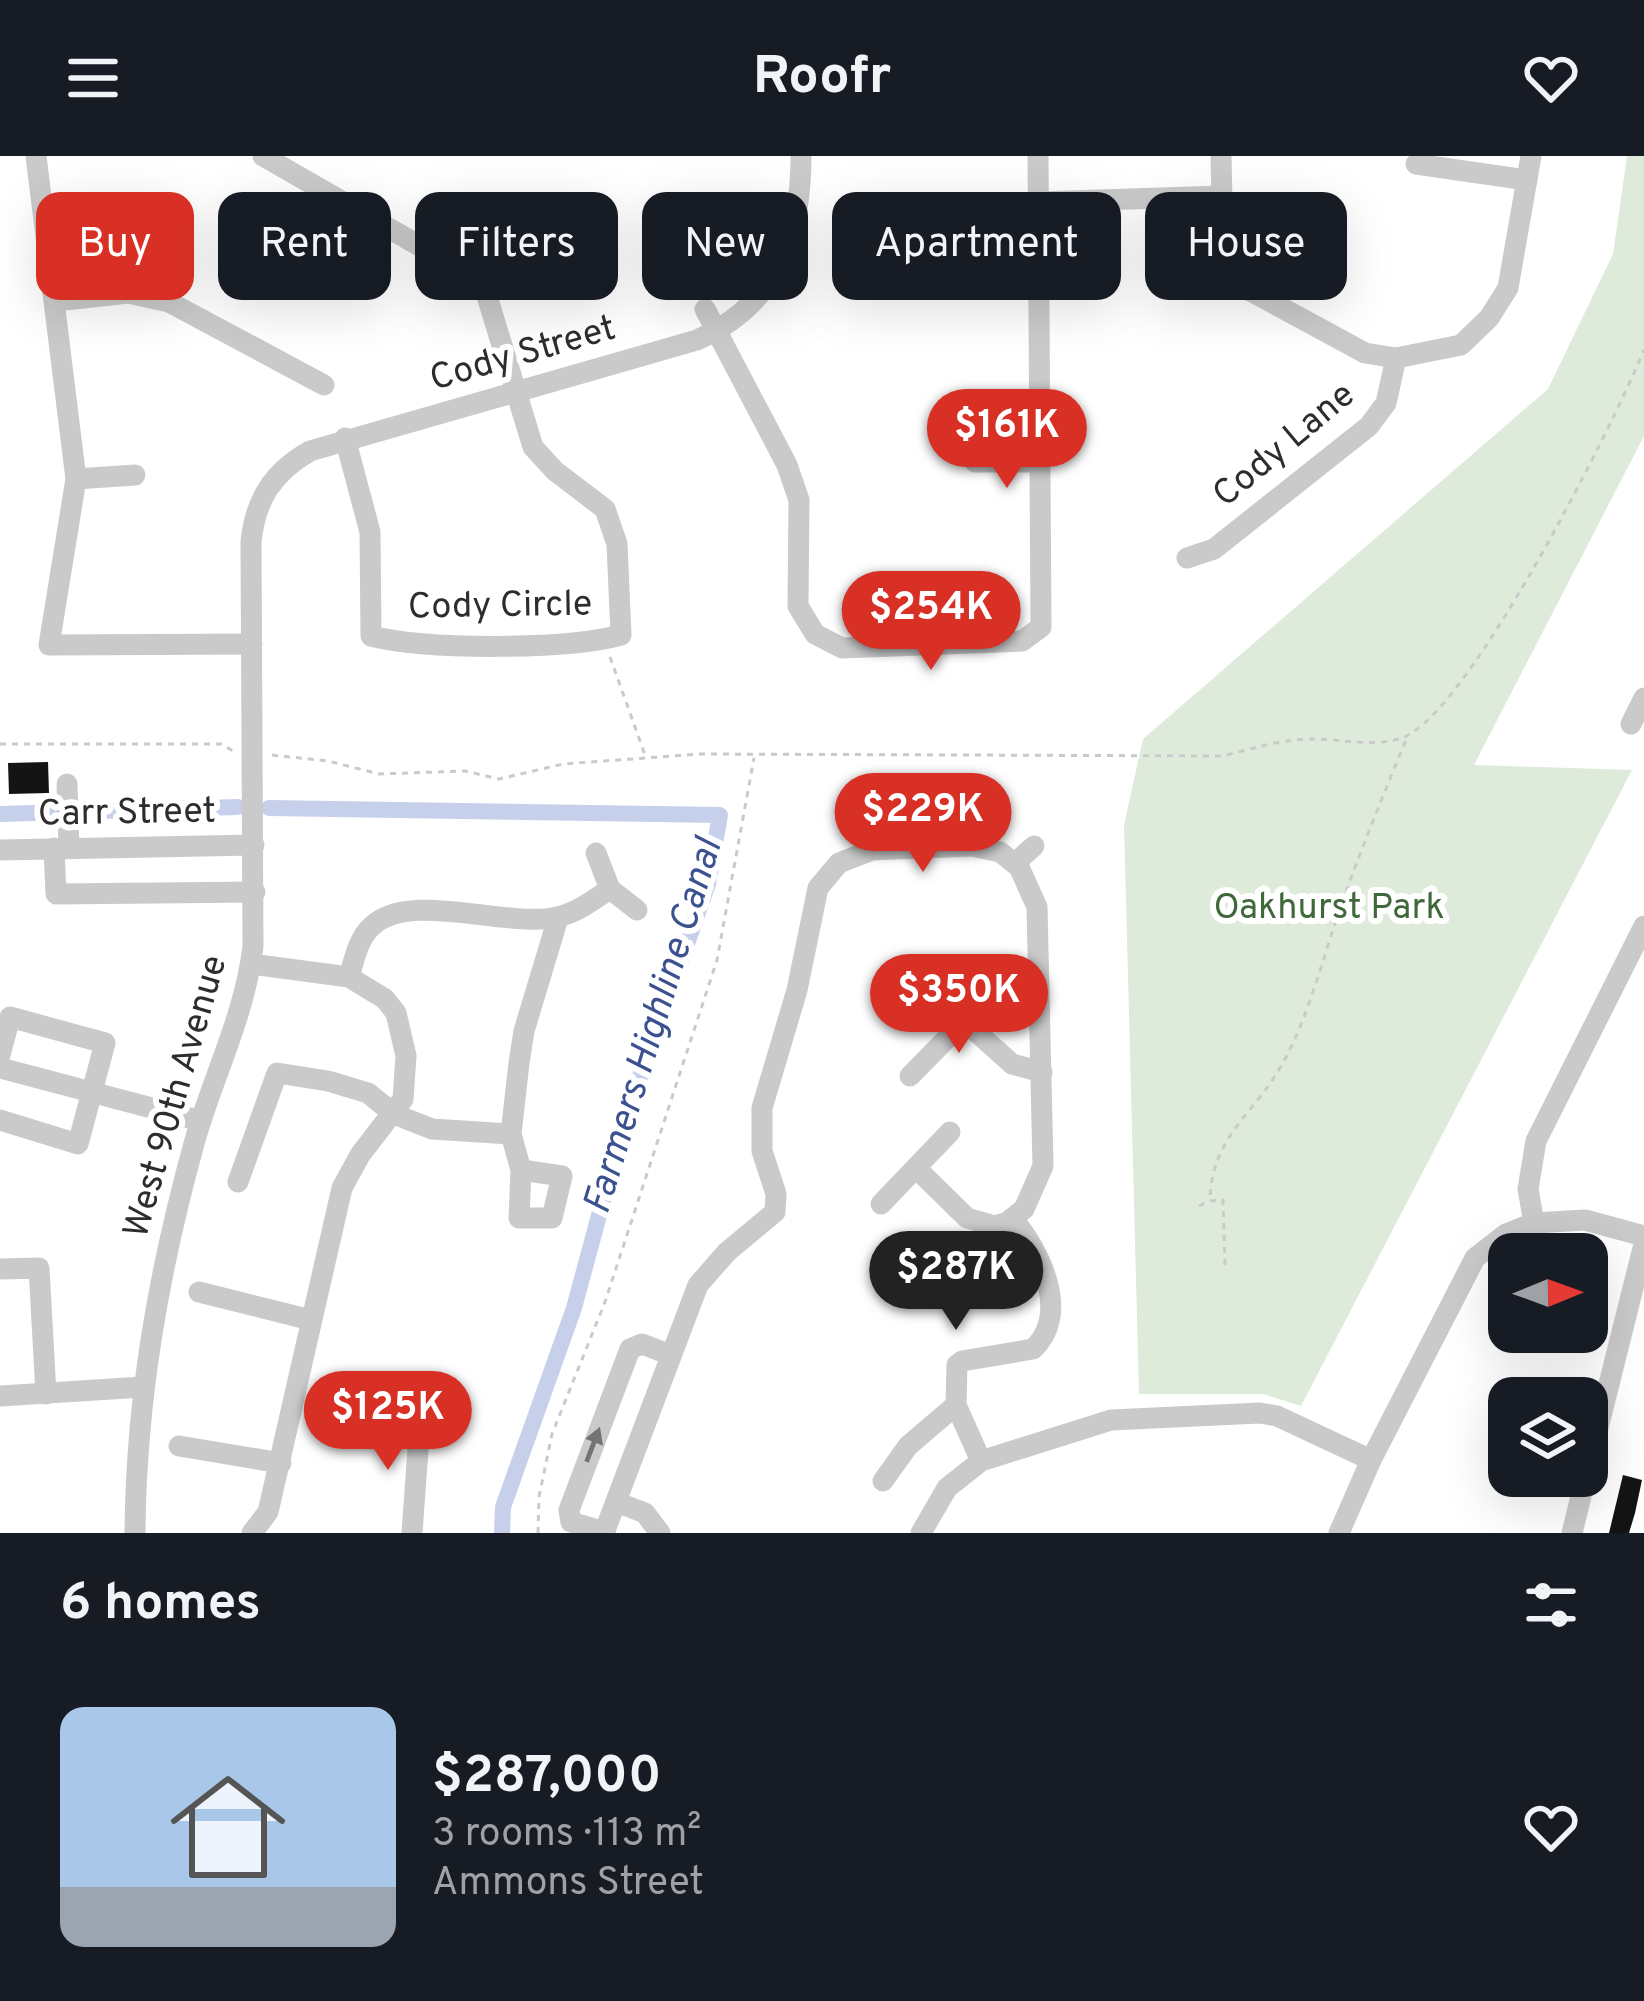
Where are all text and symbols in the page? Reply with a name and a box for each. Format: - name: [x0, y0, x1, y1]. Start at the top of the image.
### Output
- text: Roofr: [753, 44, 891, 113]
- icon: menu: [60, 45, 126, 111]
- icon: heart: [1518, 45, 1584, 111]
- chip: Buy: [36, 192, 194, 300]
- chip: Rent: [218, 192, 391, 300]
- chip: Filters: [415, 192, 618, 300]
- chip: New: [642, 192, 808, 300]
- chip: Apartment: [832, 192, 1121, 300]
- chip: House: [1145, 192, 1347, 300]
- street label: Cody Street: [425, 307, 621, 403]
- street label: Cody Lane: [1204, 373, 1366, 519]
- pin: $161K: [923, 389, 1091, 491]
- text: $161K: [954, 403, 1060, 452]
- pin: $254K: [847, 571, 1015, 673]
- street label: Cody Circle: [408, 582, 592, 632]
- text: $254K: [869, 585, 993, 634]
- pin: $229K: [839, 773, 1007, 875]
- text: $229K: [862, 787, 984, 836]
- street label: Carr Street: [38, 789, 216, 839]
- water label: Farmers Highline Canal: [575, 832, 736, 1221]
- park label: Oakhurst Park: [1213, 886, 1445, 932]
- street label: West 90th Avenue: [115, 950, 239, 1244]
- pin: $350K: [875, 954, 1043, 1056]
- text: $350K: [897, 968, 1021, 1017]
- pin: $287K: [872, 1231, 1040, 1333]
- north arrow: [1488, 1233, 1608, 1353]
- map controls: [1488, 1233, 1608, 1497]
- text: $287K: [896, 1245, 1016, 1294]
- pin: $125K: [304, 1371, 472, 1473]
- button: layers: [1488, 1377, 1608, 1497]
- text: $125K: [331, 1385, 445, 1434]
- one-way arrow: [585, 1427, 604, 1463]
- icon: filters: [1518, 1572, 1584, 1638]
- text: 6 homes: [60, 1573, 261, 1638]
- text: $287,000: [432, 1746, 662, 1811]
- icon: home: [156, 1755, 300, 1899]
- icon: heart: [1518, 1794, 1584, 1860]
- text: 3 rooms · 113 m²: [432, 1811, 701, 1860]
- text: Ammons Street: [432, 1860, 704, 1909]

